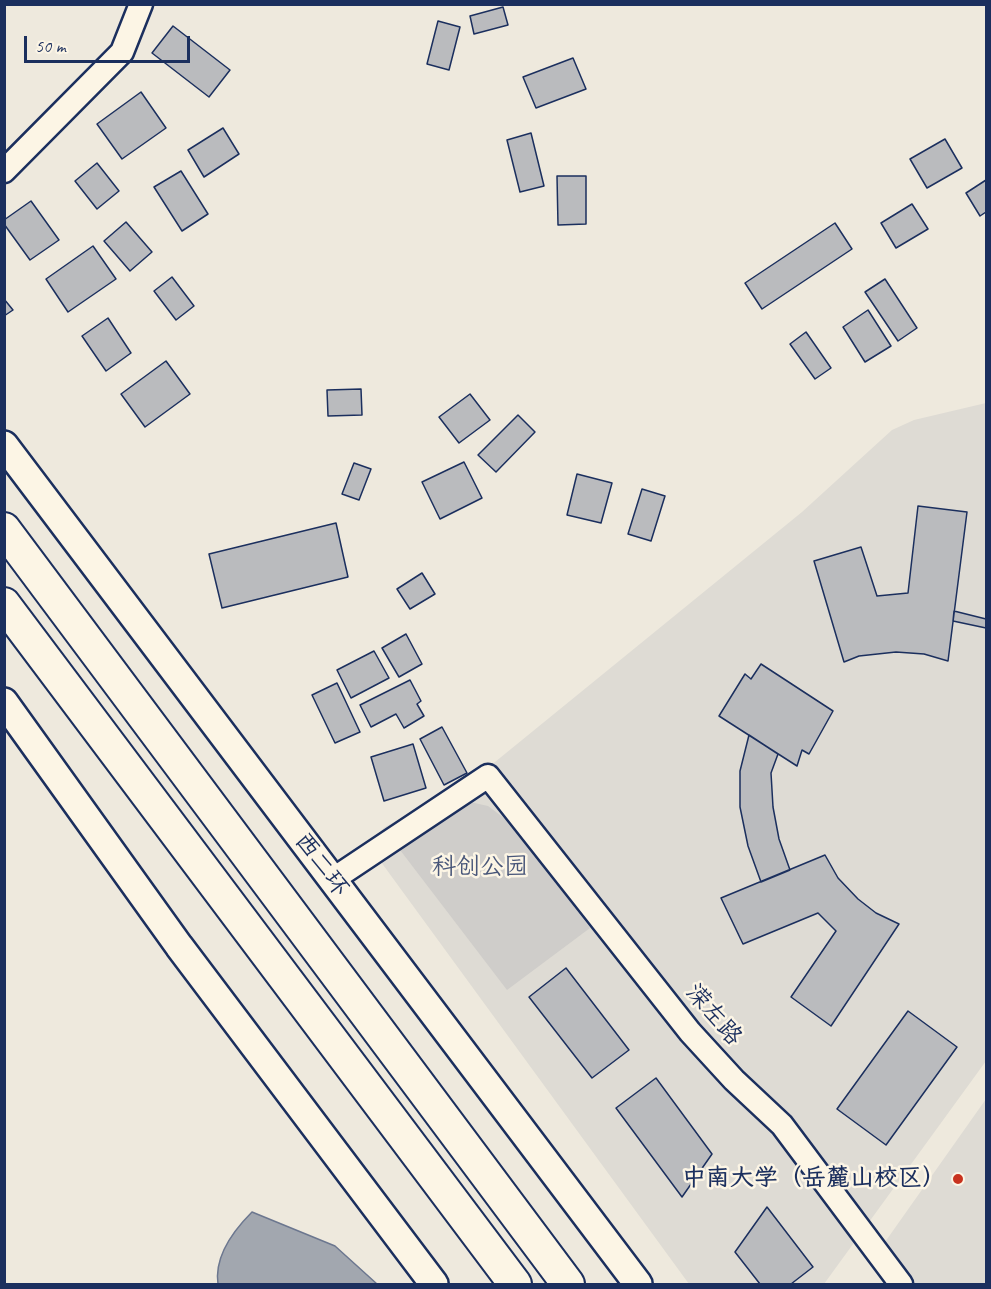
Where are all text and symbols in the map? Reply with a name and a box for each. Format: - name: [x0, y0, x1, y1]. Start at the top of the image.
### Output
- scale bar: [27, 24, 194, 62]
- text: 50 m: [35, 35, 66, 57]
- street label: 西二环: [288, 828, 354, 902]
- park label: 科创公园: [432, 854, 528, 882]
- street label: 溁左路: [679, 978, 747, 1052]
- place label: 中南大学（岳麓山校区）: [682, 1165, 946, 1193]
- marker: 中南大学（岳麓山校区）: [951, 1172, 965, 1186]

